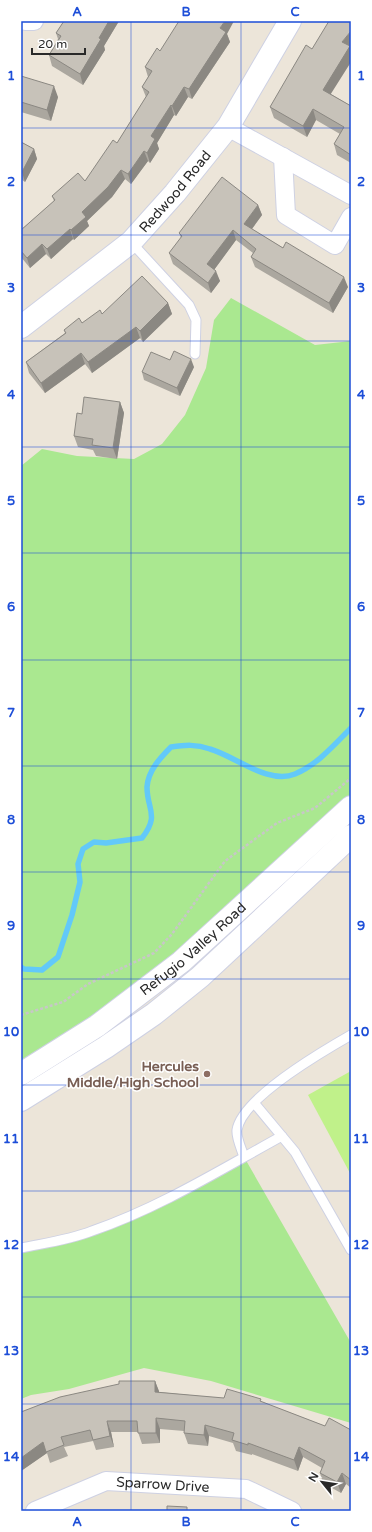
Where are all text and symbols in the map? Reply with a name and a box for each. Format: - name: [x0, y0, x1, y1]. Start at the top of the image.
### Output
- text: A: [72, 4, 82, 20]
- text: B: [181, 4, 191, 20]
- text: C: [290, 4, 300, 20]
- scale bar: [32, 30, 85, 56]
- text: 20 m: [38, 37, 67, 51]
- text: 1: [7, 68, 15, 84]
- text: 1: [357, 68, 365, 84]
- street label: Redwood Road: [136, 147, 215, 236]
- text: 2: [7, 174, 15, 190]
- text: 2: [357, 174, 365, 190]
- text: 3: [7, 280, 15, 296]
- text: 3: [357, 280, 365, 296]
- text: 4: [7, 387, 16, 403]
- text: 4: [357, 387, 366, 403]
- text: 5: [7, 493, 15, 509]
- text: 5: [357, 493, 365, 509]
- text: 6: [7, 599, 15, 615]
- text: 6: [357, 599, 365, 615]
- text: 7: [7, 705, 15, 721]
- text: 7: [357, 705, 365, 721]
- text: 8: [7, 812, 15, 828]
- text: 8: [357, 812, 365, 828]
- street label: Refugio Valley Road: [137, 899, 250, 999]
- text: 9: [7, 918, 15, 934]
- text: 9: [357, 918, 365, 934]
- text: 10: [3, 1024, 19, 1040]
- text: 10: [353, 1024, 369, 1040]
- place label: Hercules Middle/High School: [67, 1058, 199, 1091]
- marker: Hercules Middle/High School: [202, 1069, 212, 1079]
- text: 11: [3, 1131, 19, 1147]
- text: 11: [353, 1131, 369, 1147]
- text: 12: [3, 1237, 19, 1253]
- text: 12: [353, 1237, 369, 1253]
- text: 13: [3, 1343, 19, 1359]
- text: 13: [353, 1343, 369, 1359]
- text: 14: [3, 1449, 20, 1465]
- text: 14: [353, 1449, 370, 1465]
- north arrow: [302, 1462, 342, 1502]
- text: N: [306, 1470, 322, 1484]
- street label: Sparrow Drive: [116, 1474, 210, 1496]
- text: A: [72, 1514, 82, 1530]
- text: B: [181, 1514, 191, 1530]
- text: C: [290, 1514, 300, 1530]

